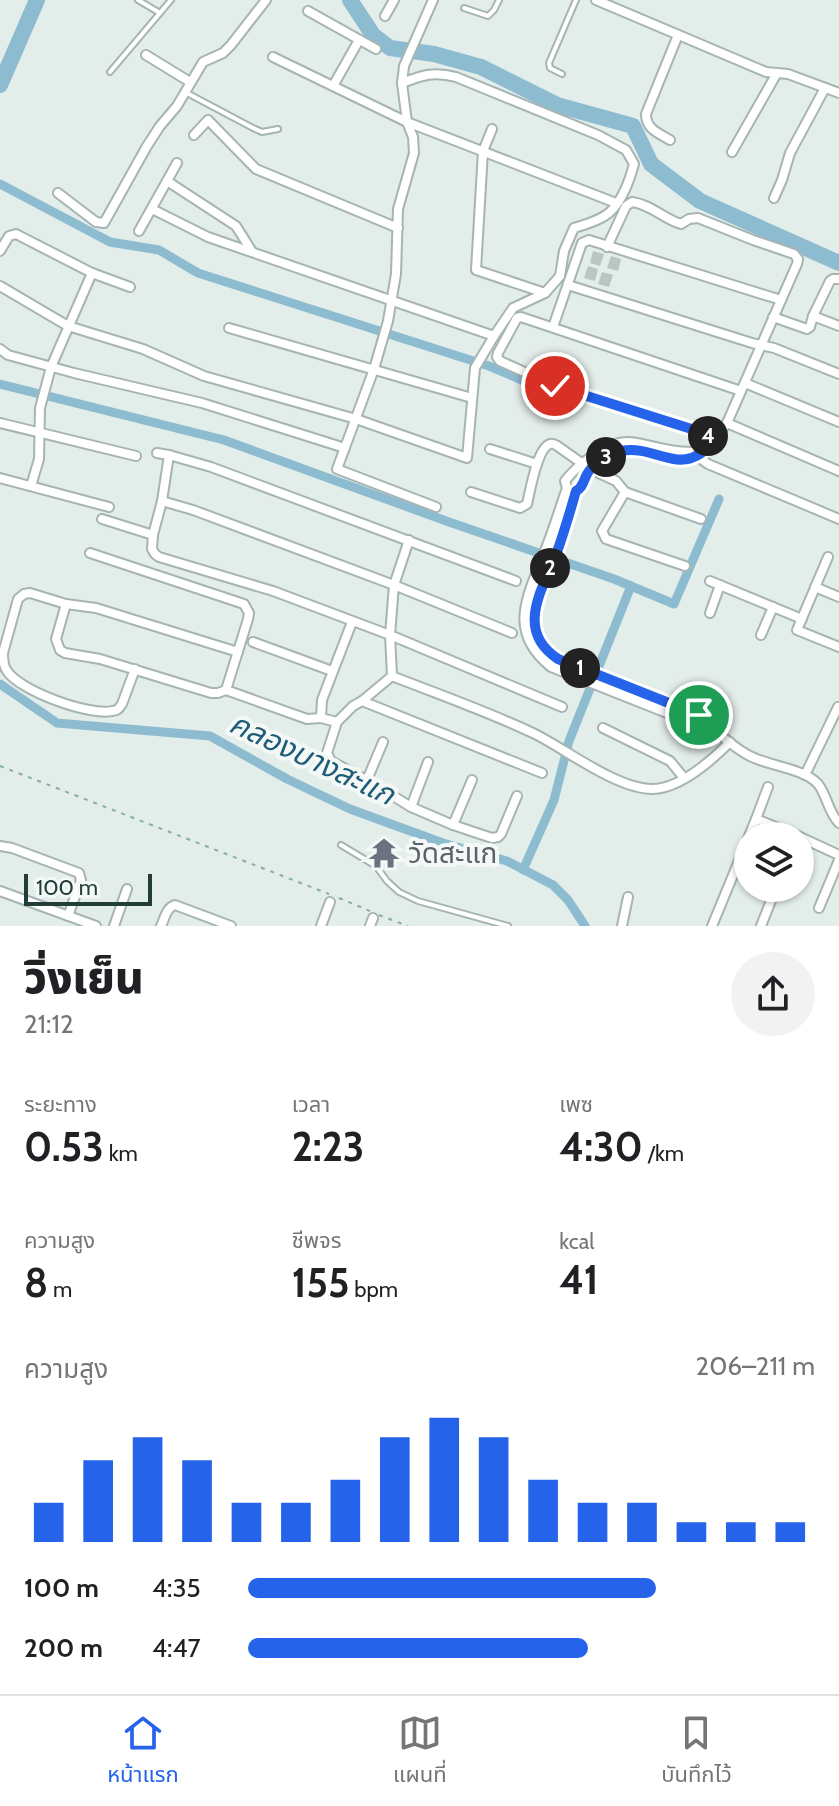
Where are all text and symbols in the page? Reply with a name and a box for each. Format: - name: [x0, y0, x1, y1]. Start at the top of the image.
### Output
- pin: [521, 352, 589, 420]
- icon: check: [533, 364, 577, 408]
- pin: 4: [688, 416, 728, 456]
- text: 4: [701, 422, 715, 449]
- pin: 3: [586, 437, 626, 477]
- text: 3: [600, 443, 612, 470]
- pin: 2: [530, 548, 570, 588]
- text: 2: [544, 554, 556, 581]
- pin: 1: [560, 648, 600, 688]
- text: 1: [576, 654, 584, 681]
- pin: [665, 681, 733, 749]
- icon: arrive: [677, 693, 721, 737]
- water label: คลองบางสะแก: [224, 704, 401, 813]
- map controls: [734, 822, 814, 902]
- button: layers: [734, 822, 814, 902]
- temple icon: วัดสะแก: [367, 836, 401, 870]
- place label: วัดสะแก: [408, 836, 497, 870]
- scale bar: [24, 870, 152, 906]
- text: 100 m: [36, 874, 98, 901]
- text: วิ่งเย็น: [24, 951, 144, 1004]
- button: share: [731, 952, 815, 1036]
- text: 21:12: [24, 1008, 74, 1040]
- text: ระยะทาง: [24, 1091, 97, 1118]
- text: เวลา: [292, 1091, 330, 1118]
- text: เพซ: [559, 1091, 593, 1118]
- text: 0.53: [24, 1122, 104, 1171]
- text: 2:23: [292, 1122, 364, 1171]
- text: 4:30: [559, 1122, 643, 1171]
- text: km: [104, 1140, 138, 1167]
- text: /km: [643, 1140, 684, 1167]
- text: ความสูง: [24, 1227, 95, 1254]
- text: ชีพจร: [292, 1227, 342, 1254]
- text: kcal: [559, 1228, 594, 1255]
- text: 41: [559, 1255, 599, 1304]
- text: 8: [24, 1258, 48, 1307]
- text: 155: [292, 1258, 349, 1307]
- text: m: [48, 1276, 72, 1303]
- text: bpm: [349, 1276, 398, 1303]
- text: 206–211 m: [696, 1350, 815, 1382]
- text: ความสูง: [24, 1353, 108, 1385]
- text: 100 m: [24, 1572, 99, 1604]
- text: 4:35: [152, 1572, 201, 1604]
- text: 200 m: [24, 1632, 103, 1664]
- text: 4:47: [152, 1632, 201, 1664]
- tab: หน้าแรก: [107, 1711, 179, 1792]
- tab: แผนที่: [393, 1711, 447, 1792]
- tab: บันทึกไว้: [661, 1711, 732, 1792]

